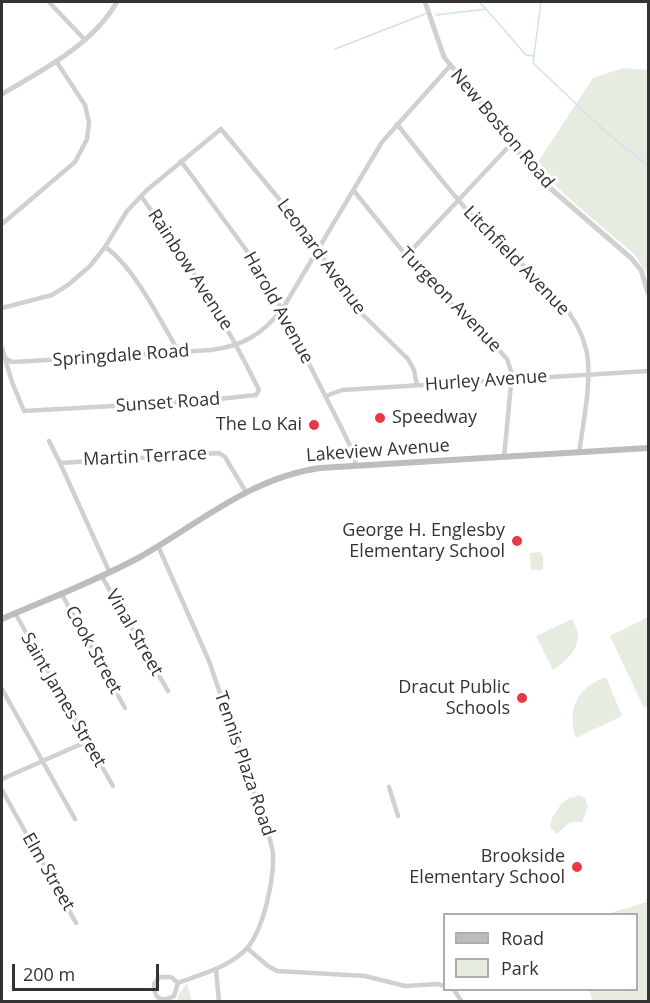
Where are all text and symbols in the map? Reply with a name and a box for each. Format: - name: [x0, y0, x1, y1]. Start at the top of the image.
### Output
- street label: New Boston Road: [446, 65, 558, 193]
- street label: Leonard Avenue: [272, 195, 370, 319]
- street label: Litchfield Avenue: [458, 202, 574, 320]
- street label: Rainbow Avenue: [143, 205, 237, 335]
- street label: Turgeon Avenue: [395, 243, 505, 357]
- street label: Harold Avenue: [238, 248, 318, 368]
- street label: Springdale Road: [52, 340, 190, 372]
- street label: Hurley Avenue: [424, 366, 548, 396]
- street label: Sunset Road: [115, 389, 221, 417]
- place label: Speedway: [392, 407, 477, 429]
- marker: Speedway: [373, 411, 387, 425]
- place label: The Lo Kai: [216, 414, 302, 436]
- marker: The Lo Kai: [307, 418, 321, 432]
- street label: Lakeview Avenue: [305, 435, 451, 467]
- street label: Martin Terrace: [83, 443, 207, 471]
- place label: George H. Englesby Elementary School: [342, 520, 505, 562]
- marker: George H. Englesby Elementary School: [510, 534, 524, 548]
- street label: Vinal Street: [101, 586, 167, 680]
- street label: Cook Street: [60, 602, 126, 698]
- street label: Saint James Street: [16, 629, 110, 771]
- place label: Dracut Public Schools: [398, 677, 510, 720]
- street label: Tennis Plaza Road: [209, 689, 279, 839]
- marker: Dracut Public Schools: [515, 691, 529, 705]
- street label: Elm Street: [17, 829, 79, 915]
- place label: Brookside Elementary School: [409, 846, 565, 888]
- marker: Brookside Elementary School: [570, 860, 584, 874]
- legend: [443, 913, 638, 991]
- text: Road: [501, 926, 544, 950]
- scale bar: [15, 952, 162, 990]
- text: Park: [501, 956, 539, 980]
- text: 200 m: [23, 962, 75, 986]

